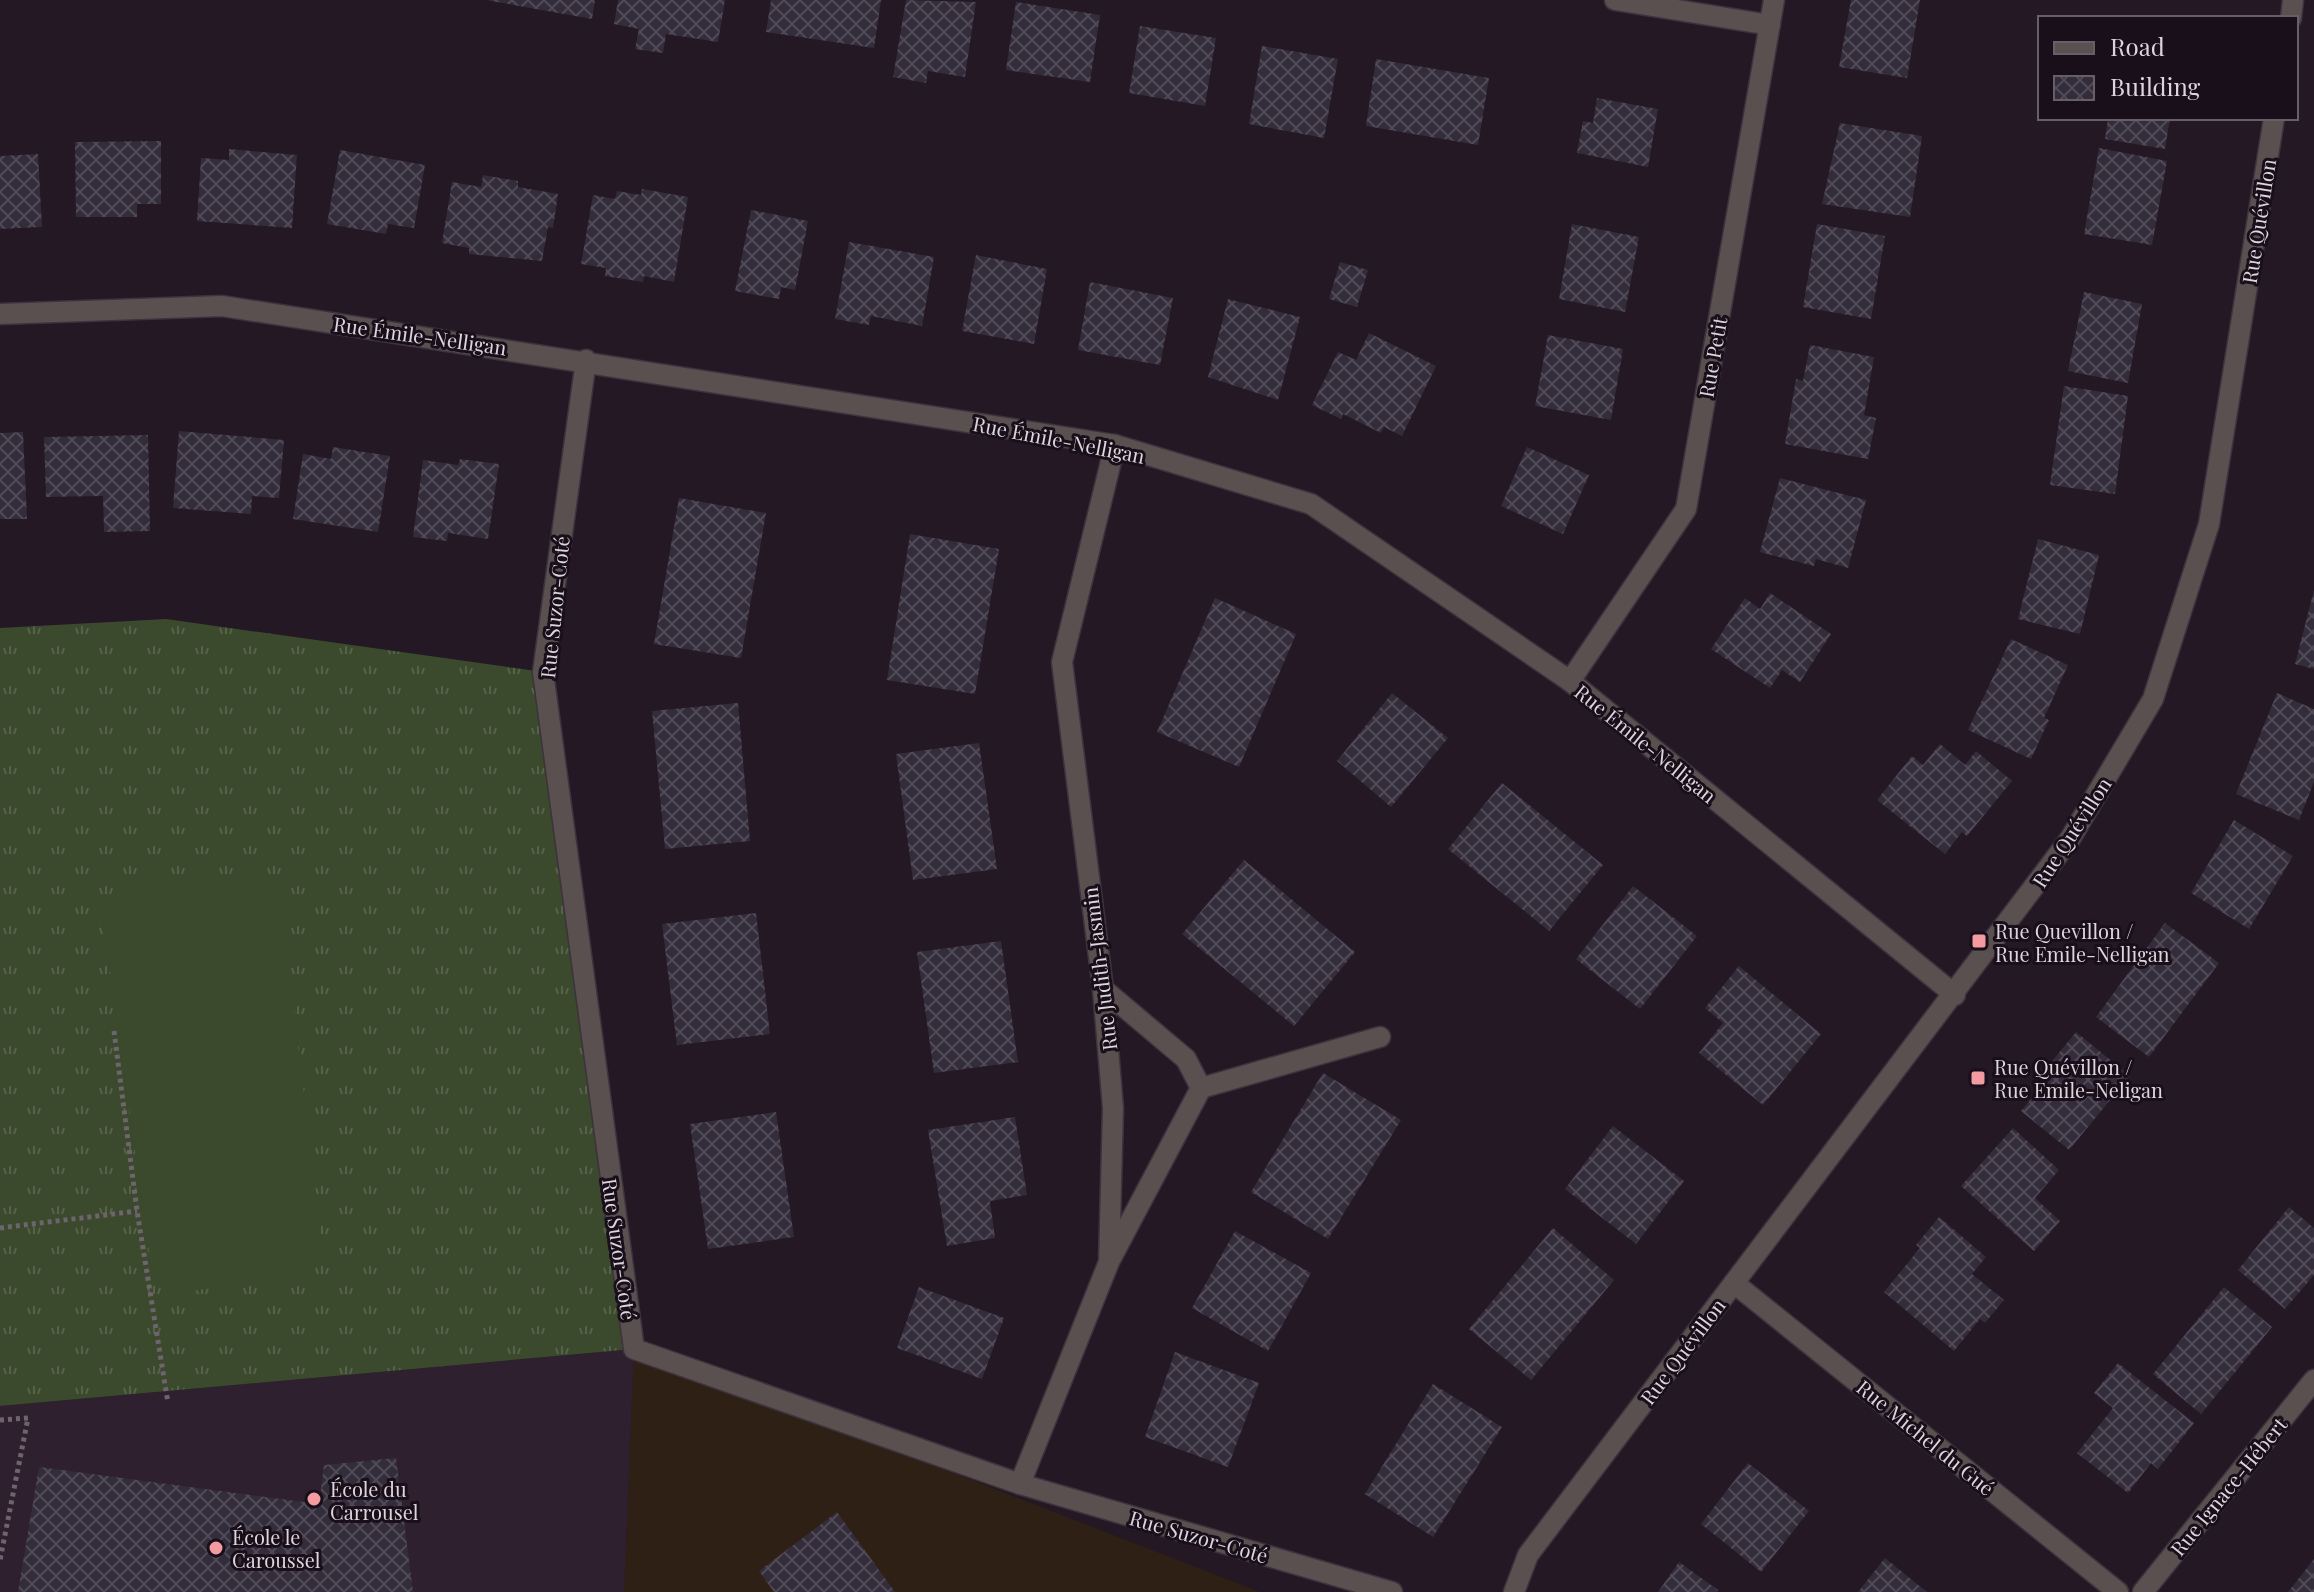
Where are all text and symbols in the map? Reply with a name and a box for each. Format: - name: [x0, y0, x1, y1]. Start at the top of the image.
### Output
- legend: [2038, 16, 2298, 120]
- text: Road: [2110, 30, 2165, 62]
- text: Building: [2110, 70, 2201, 102]
- street label: Rue Quévillon: [2235, 157, 2281, 285]
- street label: Rue Émile-Nelligan: [332, 309, 508, 361]
- street label: Rue Petit: [1692, 314, 1733, 399]
- street label: Rue Émile-Nelligan: [971, 409, 1147, 469]
- street label: Rue Suzor-Coté: [533, 535, 575, 679]
- street label: Rue Émile-Nelligan: [1570, 678, 1722, 808]
- street label: Rue Quévillon: [2025, 772, 2117, 892]
- street label: Rue Judith-Jasmin: [1076, 886, 1122, 1052]
- place label: Rue Quevillon / Rue Emile-Nelligan: [1995, 917, 2170, 967]
- marker: Rue Quevillon / Rue Emile-Nelligan: [1970, 932, 1988, 950]
- place label: Rue Quévillon / Rue Emile-Neligan: [1994, 1053, 2163, 1103]
- marker: Rue Quévillon / Rue Emile-Neligan: [1969, 1069, 1987, 1087]
- street label: Rue Suzor-Coté: [597, 1176, 643, 1322]
- street label: Rue Quévillon: [1633, 1293, 1731, 1409]
- street label: Rue Michel du Gué: [1852, 1373, 2000, 1501]
- street label: Rue Ignace-Hébert: [2164, 1410, 2293, 1561]
- place label: École du Carrousel: [330, 1475, 419, 1525]
- marker: École du Carrousel: [305, 1490, 323, 1508]
- street label: Rue Suzor-Coté: [1127, 1503, 1271, 1569]
- place label: École le Caroussel: [232, 1523, 321, 1573]
- marker: École le Caroussel: [207, 1539, 225, 1557]

